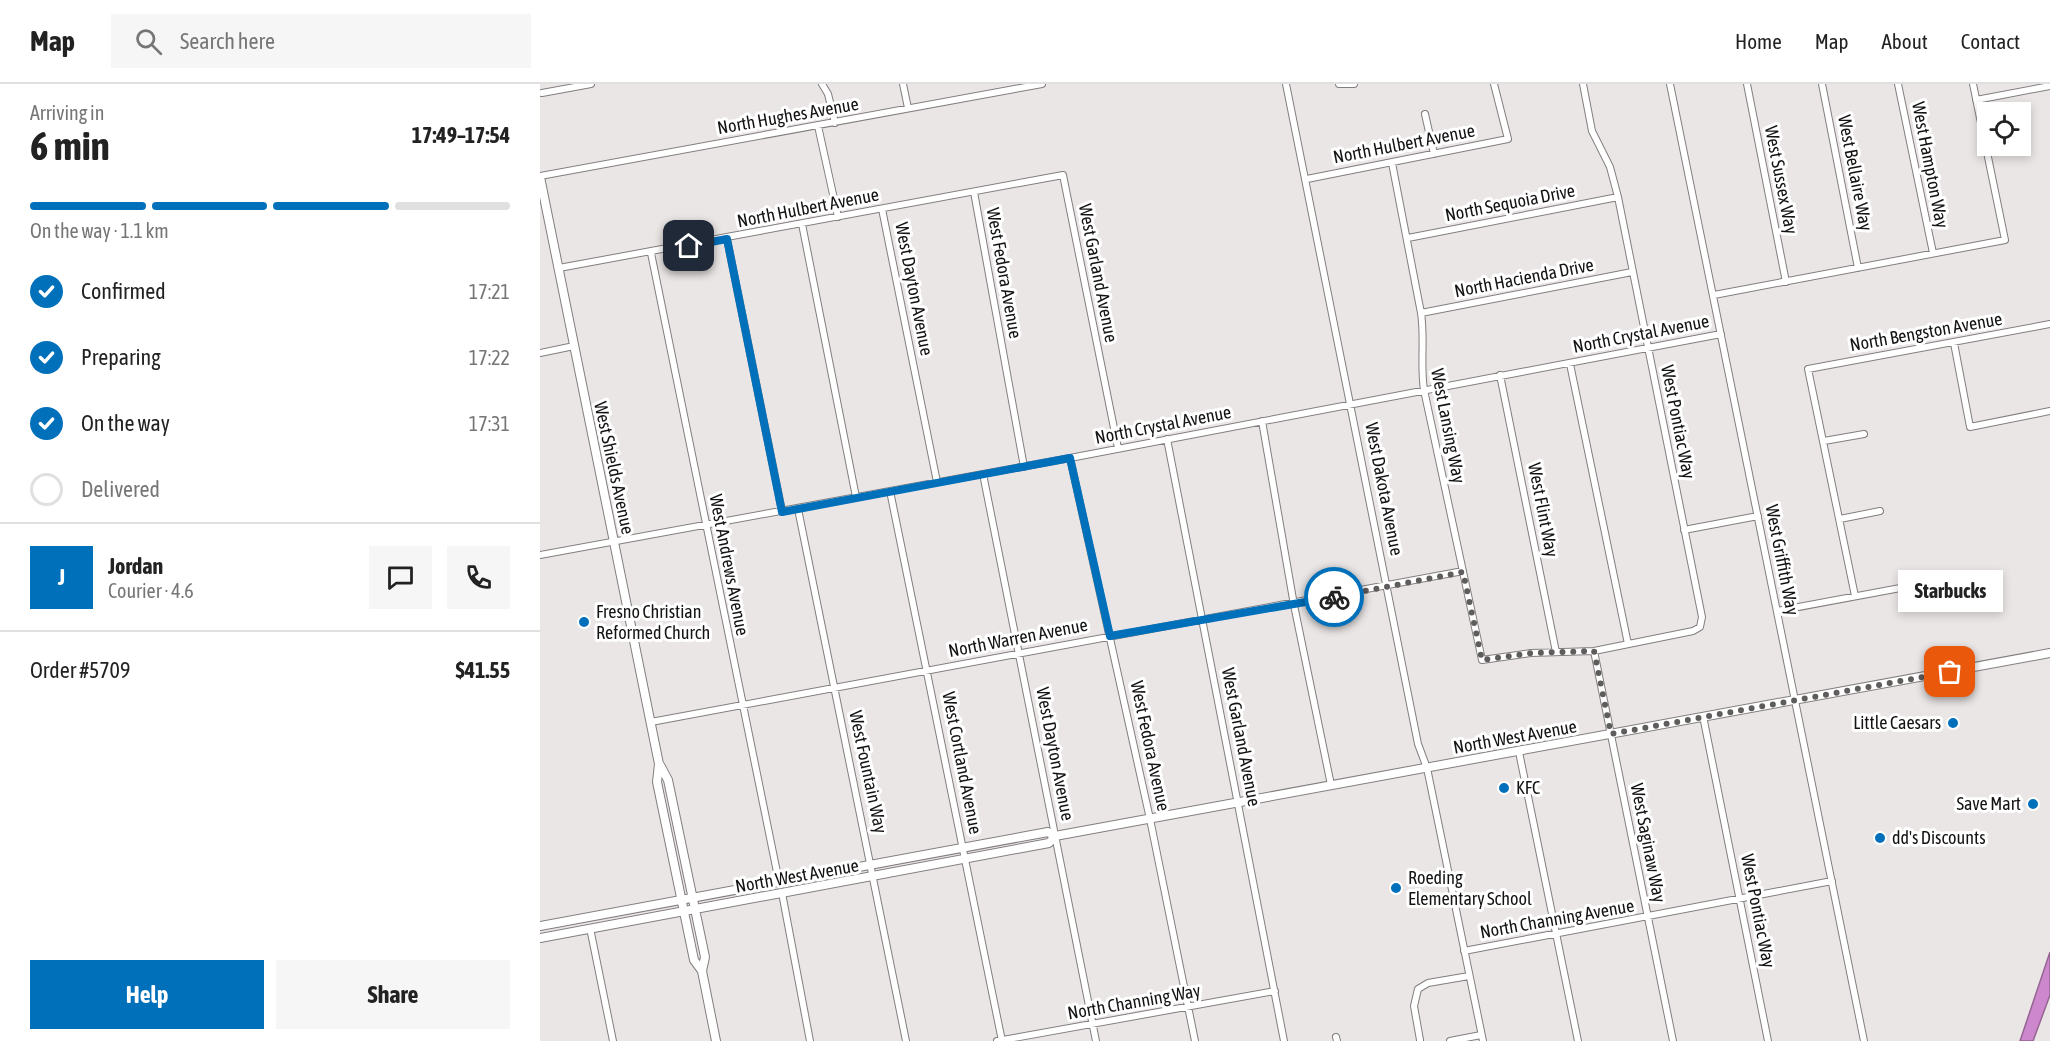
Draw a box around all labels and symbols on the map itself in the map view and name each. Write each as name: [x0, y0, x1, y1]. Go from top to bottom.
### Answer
street label: North Hughes Avenue: [716, 93, 860, 138]
street label: West Hampton Way: [1908, 100, 1953, 230]
street label: West Bellaire Way: [1834, 113, 1877, 233]
street label: North Hulbert Avenue: [1331, 119, 1477, 168]
street label: West Sussex Way: [1761, 124, 1802, 236]
street label: North Sequoia Drive: [1443, 180, 1577, 225]
street label: North Hulbert Avenue: [735, 183, 881, 232]
street label: West Garland Avenue: [1075, 202, 1122, 344]
street label: West Fedora Avenue: [983, 206, 1026, 340]
pin: [663, 220, 714, 271]
street label: West Dayton Avenue: [891, 221, 938, 357]
street label: North Hacienda Drive: [1452, 254, 1595, 301]
street label: North Bengston Avenue: [1848, 308, 2004, 355]
street label: North Crystal Avenue: [1571, 310, 1711, 357]
street label: West Pontiac Way: [1657, 363, 1700, 481]
street label: West Lansing Way: [1427, 367, 1470, 485]
street label: West Shields Avenue: [590, 400, 639, 536]
street label: North Crystal Avenue: [1093, 401, 1233, 448]
street label: West Dakota Avenue: [1361, 421, 1408, 557]
street label: West Flint Way: [1524, 461, 1563, 559]
street label: West Andrews Avenue: [705, 492, 753, 637]
street label: West Griffith Way: [1761, 503, 1804, 617]
courier: [1304, 567, 1364, 627]
callout: Starbucks: [1898, 570, 2002, 612]
place label: Fresno Christian Reformed Church: [596, 601, 710, 643]
street label: North Warren Avenue: [947, 614, 1089, 661]
marker: Fresno Christian Reformed Church: [577, 615, 591, 629]
pin: [1924, 646, 1975, 697]
street label: West Garland Avenue: [1218, 666, 1265, 808]
street label: West Fedora Avenue: [1126, 679, 1175, 813]
street label: West Dayton Avenue: [1032, 686, 1079, 822]
street label: West Cortland Avenue: [938, 690, 987, 836]
street label: West Fountain Way: [845, 709, 892, 835]
place label: Little Caesars: [1853, 712, 1941, 733]
street label: North West Avenue: [1451, 715, 1578, 758]
marker: Little Caesars: [1946, 716, 1960, 730]
place label: KFC: [1516, 777, 1540, 798]
marker: KFC: [1497, 781, 1511, 795]
street label: West Saginaw Way: [1627, 781, 1670, 904]
place label: Save Mart: [1956, 793, 2021, 814]
marker: Save Mart: [2026, 797, 2040, 811]
place label: dd's Discounts: [1892, 827, 1986, 848]
marker: dd's Discounts: [1873, 831, 1887, 845]
street label: West Pontiac Way: [1737, 852, 1780, 970]
street label: North West Avenue: [733, 854, 860, 897]
place label: Roeding Elementary School: [1408, 867, 1532, 909]
marker: Roeding Elementary School: [1389, 881, 1403, 895]
street label: North Channing Avenue: [1478, 895, 1636, 942]
street label: North Channing Way: [1066, 979, 1202, 1024]

